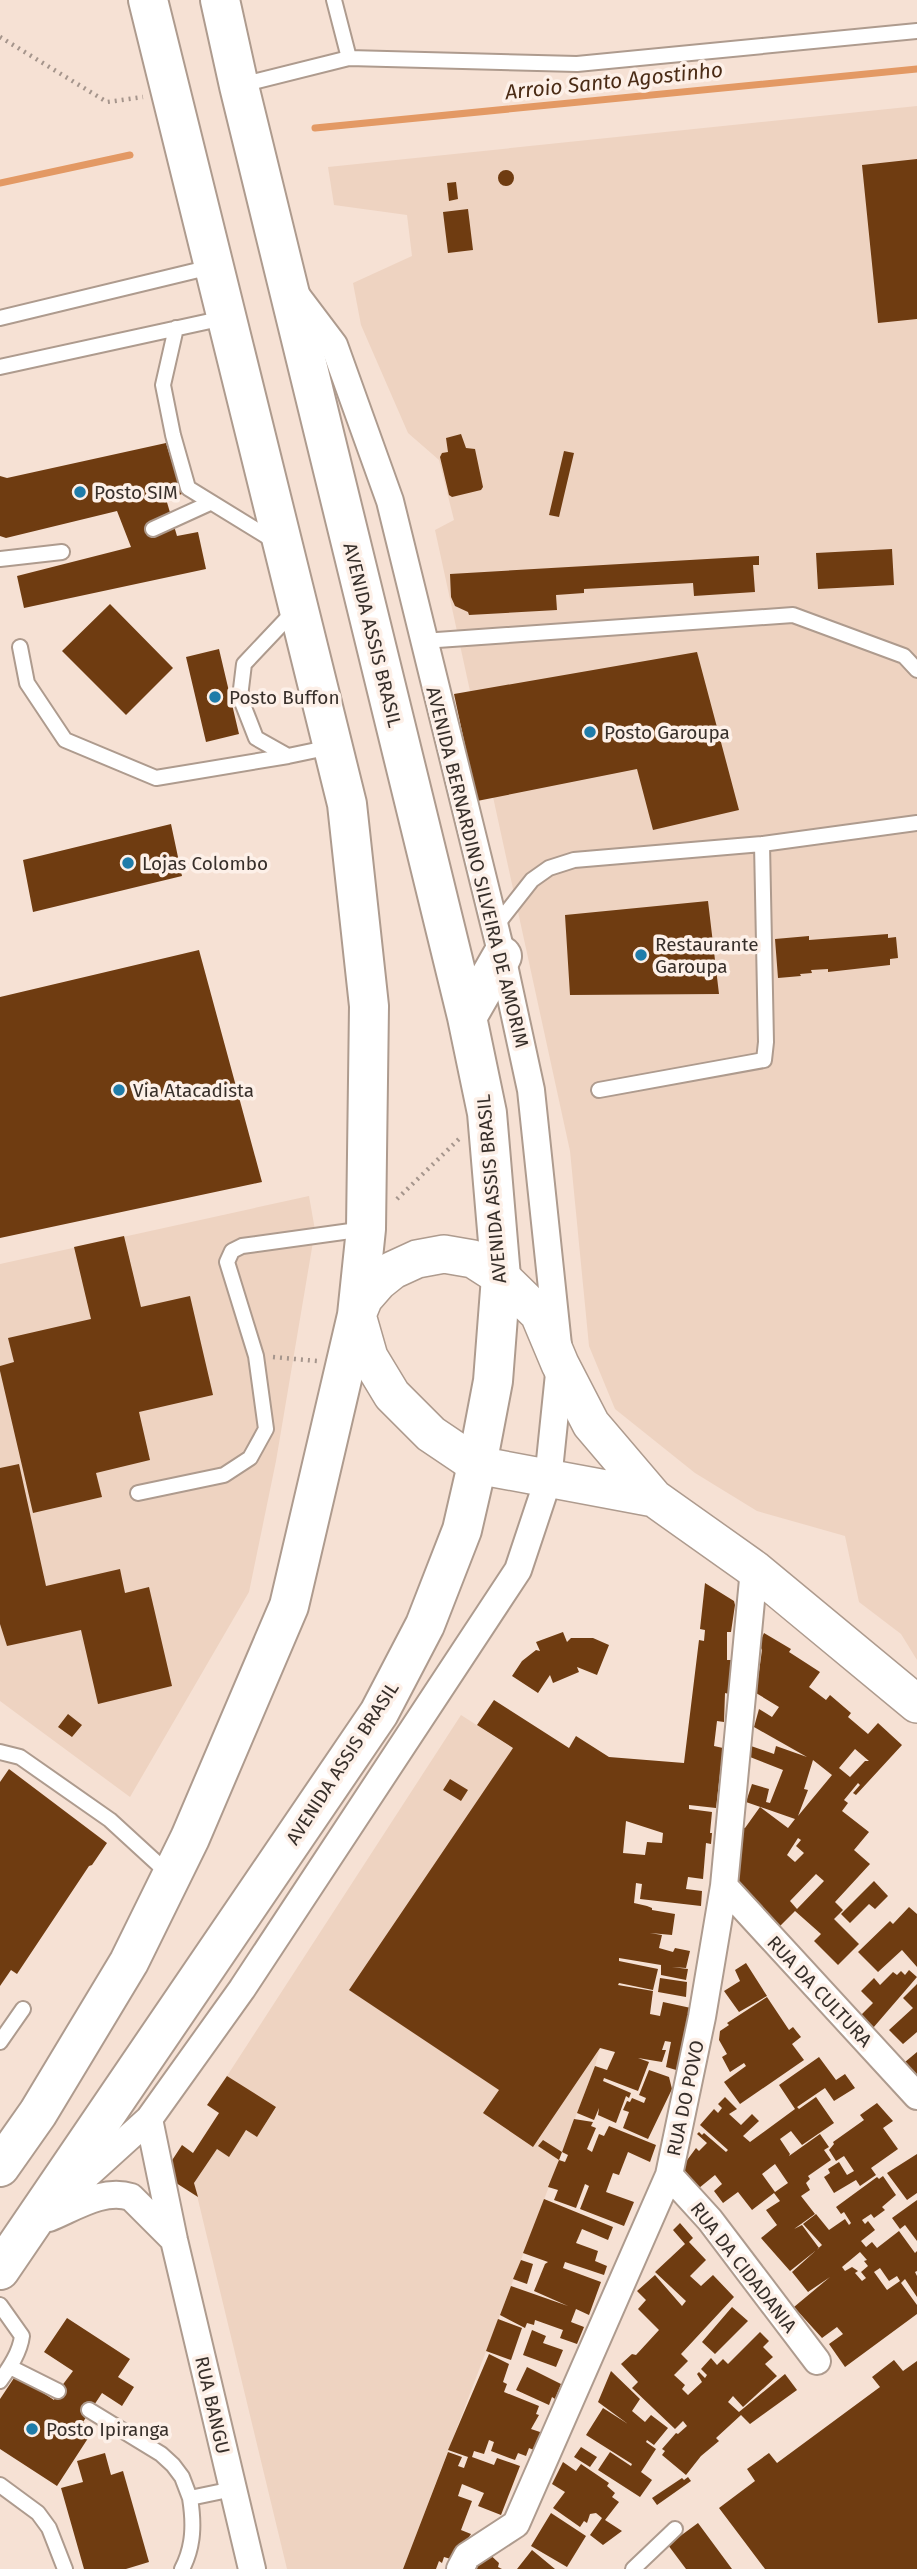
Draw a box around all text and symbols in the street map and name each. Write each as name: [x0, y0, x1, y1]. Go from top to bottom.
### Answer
water label: Arroio Santo Agostinho: [503, 57, 724, 105]
place label: Posto SIM: [94, 481, 178, 504]
marker: Posto SIM: [72, 484, 88, 500]
street label: AVENIDA ASSIS BRASIL: [338, 540, 407, 730]
street label: AVENIDA BERNARDINO SILVEIRA DE AMORIM: [421, 684, 534, 1050]
place label: Posto Buffon: [229, 686, 340, 709]
marker: Posto Buffon: [207, 689, 223, 705]
place label: Posto Garoupa: [604, 721, 730, 744]
marker: Posto Garoupa: [582, 724, 598, 740]
place label: Lojas Colombo: [142, 852, 268, 875]
marker: Lojas Colombo: [120, 855, 136, 871]
place label: Restaurante Garoupa: [655, 933, 759, 978]
marker: Restaurante Garoupa: [633, 947, 649, 963]
place label: Via Atacadista: [133, 1079, 254, 1102]
marker: Via Atacadista: [111, 1082, 127, 1098]
street label: AVENIDA ASSIS BRASIL: [472, 1093, 511, 1284]
street label: AVENIDA ASSIS BRASIL: [281, 1677, 404, 1849]
street label: RUA DA CULTURA: [762, 1931, 877, 2052]
street label: RUA DO POVO: [662, 2038, 709, 2158]
street label: RUA DA CIDADANIA: [686, 2197, 802, 2337]
street label: RUA BANGU: [190, 2354, 235, 2456]
place label: Posto Ipiranga: [46, 2418, 169, 2441]
marker: Posto Ipiranga: [24, 2421, 40, 2437]

